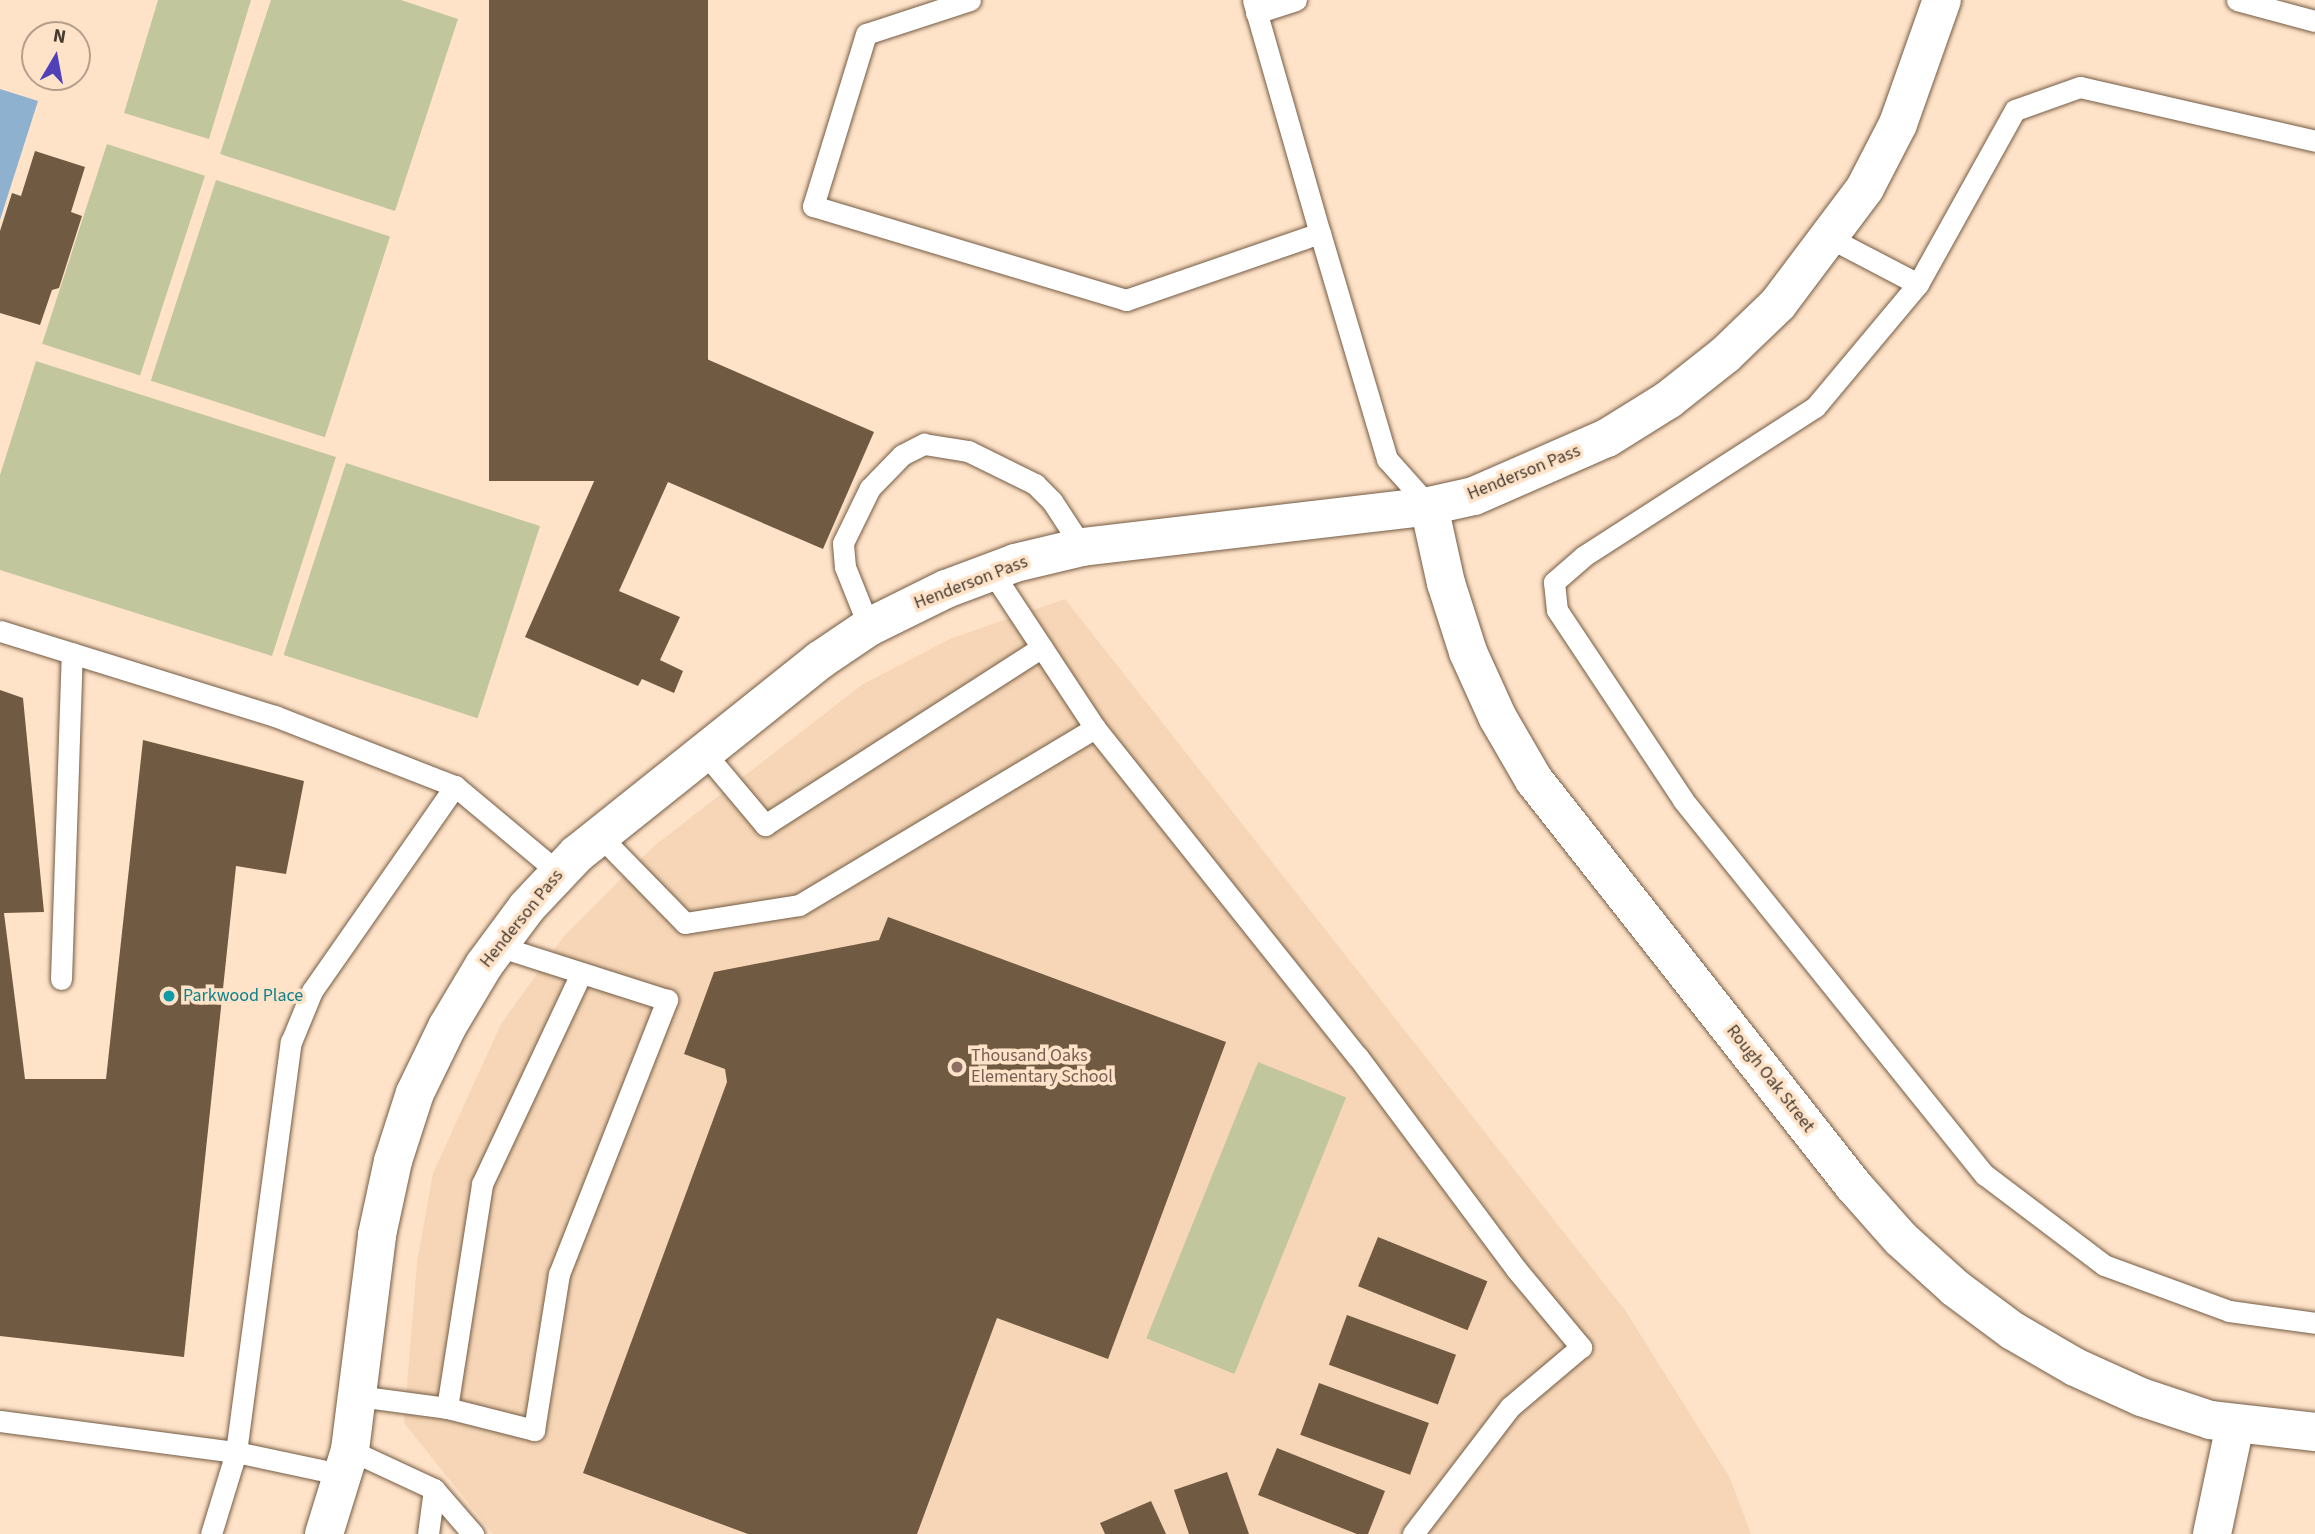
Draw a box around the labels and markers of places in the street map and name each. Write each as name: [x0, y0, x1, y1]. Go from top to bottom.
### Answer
place label: Parkwood Place: [183, 985, 303, 1007]
marker: Parkwood Place: [161, 988, 177, 1004]
place label: Thousand Oaks Elementary School: [971, 1046, 1113, 1088]
marker: Thousand Oaks Elementary School: [949, 1059, 965, 1075]

